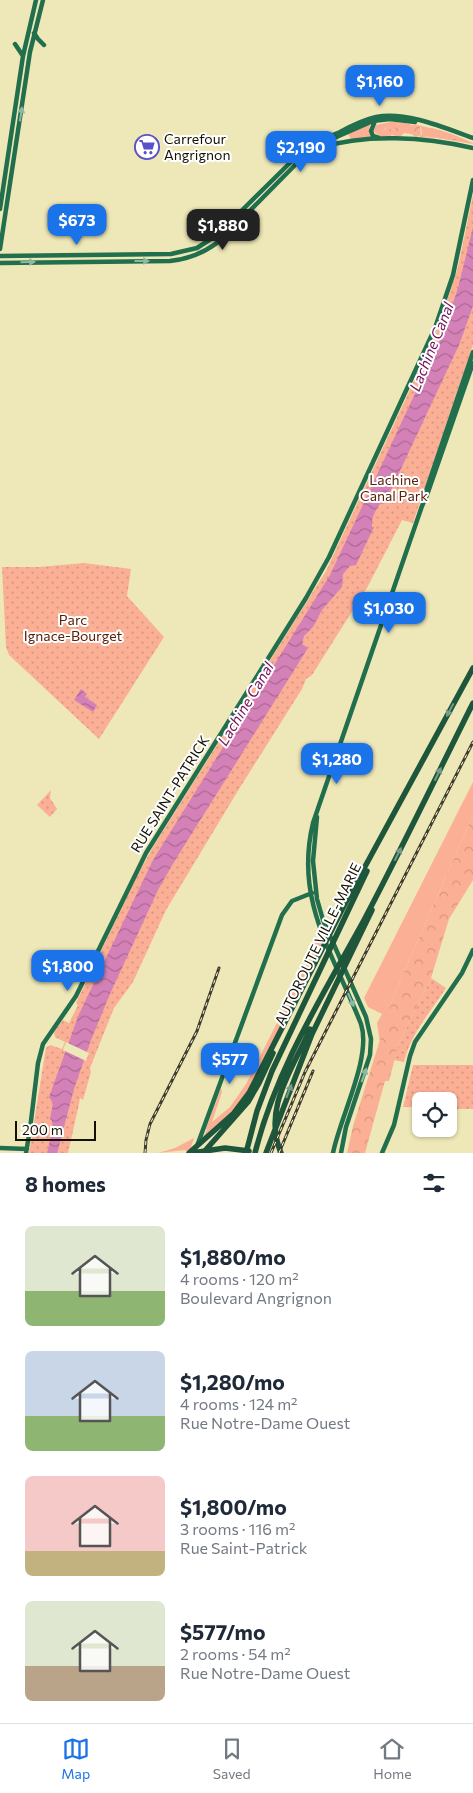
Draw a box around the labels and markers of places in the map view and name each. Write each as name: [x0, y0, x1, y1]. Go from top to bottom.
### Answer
pin: $1,160: [339, 64, 421, 107]
place label: Carrefour Angrignon: [164, 130, 230, 163]
pin: $2,190: [260, 130, 342, 173]
supermarket icon: Carrefour Angrignon: [134, 134, 160, 160]
pin: $673: [47, 204, 107, 246]
pin: $1,880: [182, 208, 264, 251]
pin: $1,030: [348, 592, 430, 634]
pin: $1,280: [296, 742, 378, 785]
pin: $1,800: [27, 950, 109, 992]
pin: $577: [200, 1042, 260, 1085]

